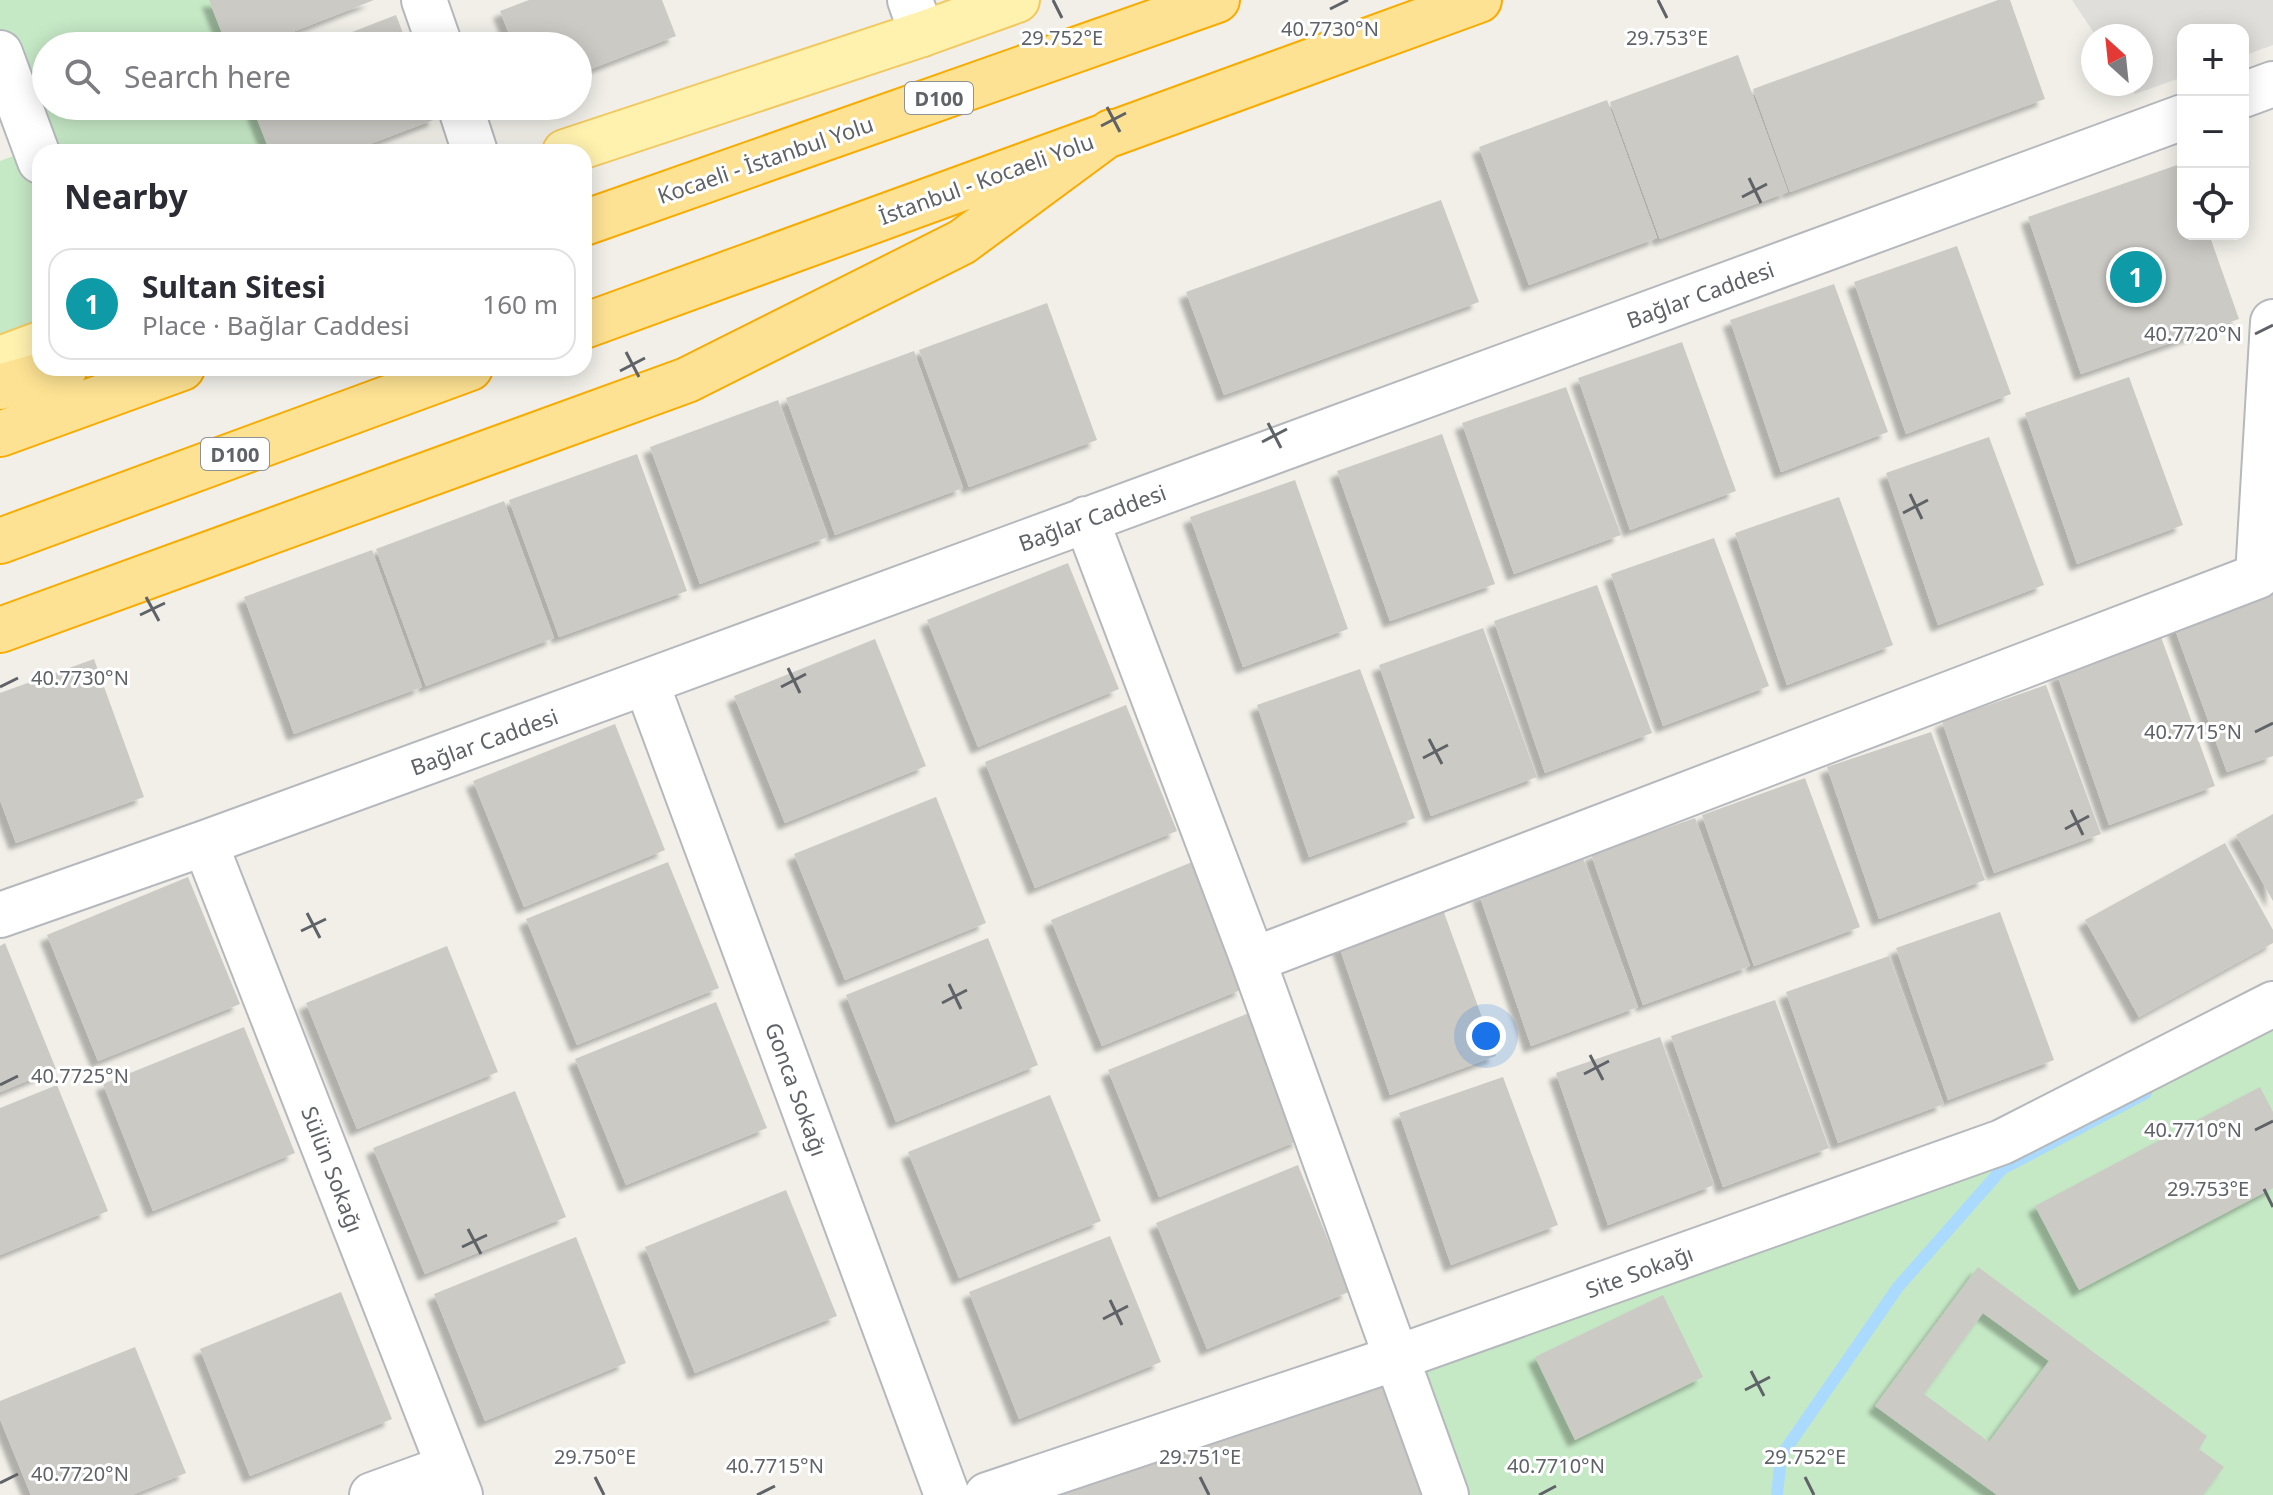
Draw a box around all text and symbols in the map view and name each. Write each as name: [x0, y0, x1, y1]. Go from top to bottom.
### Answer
text: 40.7730°N: [1281, 15, 1379, 42]
text: 29.752°E: [1021, 24, 1103, 51]
text: 29.753°E: [1626, 24, 1708, 51]
north arrow: [2081, 24, 2153, 96]
map controls: [2177, 24, 2249, 240]
button: +: [2177, 24, 2249, 96]
search box: [32, 32, 592, 120]
icon: search: [60, 54, 104, 98]
text: Search here: [124, 56, 291, 97]
road number: D100: [905, 82, 973, 114]
button: −: [2177, 96, 2249, 168]
street label: Kocaeli - İstanbul Yolu: [653, 108, 877, 210]
street label: İstanbul - Kocaeli Yolu: [874, 125, 1098, 231]
button: locate: [2177, 168, 2249, 240]
text: Nearby: [64, 173, 188, 219]
pin: 1: [2110, 247, 2162, 307]
street label: Bağlar Caddesi: [1622, 253, 1778, 335]
text: Sultan Sitesi: [142, 266, 326, 307]
text: 1: [85, 286, 99, 322]
text: 160 m: [482, 286, 558, 322]
text: Place · Bağlar Caddesi: [142, 307, 410, 343]
text: 40.7720°N: [2144, 320, 2242, 347]
road number: D100: [201, 438, 269, 470]
street label: Bağlar Caddesi: [1014, 476, 1170, 558]
text: 40.7730°N: [31, 664, 129, 691]
street label: Bağlar Caddesi: [406, 700, 562, 782]
text: 40.7715°N: [2144, 718, 2242, 745]
your location: [1466, 1016, 1506, 1056]
street label: Gonca Sokağı: [759, 1018, 835, 1160]
text: 40.7725°N: [31, 1062, 129, 1089]
street label: Sülün Sokağı: [295, 1102, 371, 1236]
text: 40.7710°N: [2144, 1116, 2242, 1143]
text: 29.753°E: [2167, 1175, 2249, 1202]
street label: Site Sokağı: [1581, 1238, 1697, 1304]
text: 29.750°E: [554, 1443, 636, 1470]
text: 29.751°E: [1159, 1443, 1241, 1470]
text: 29.752°E: [1764, 1443, 1846, 1470]
text: 40.7715°N: [726, 1452, 824, 1479]
text: 40.7710°N: [1507, 1452, 1605, 1479]
text: 40.7720°N: [31, 1460, 129, 1487]

